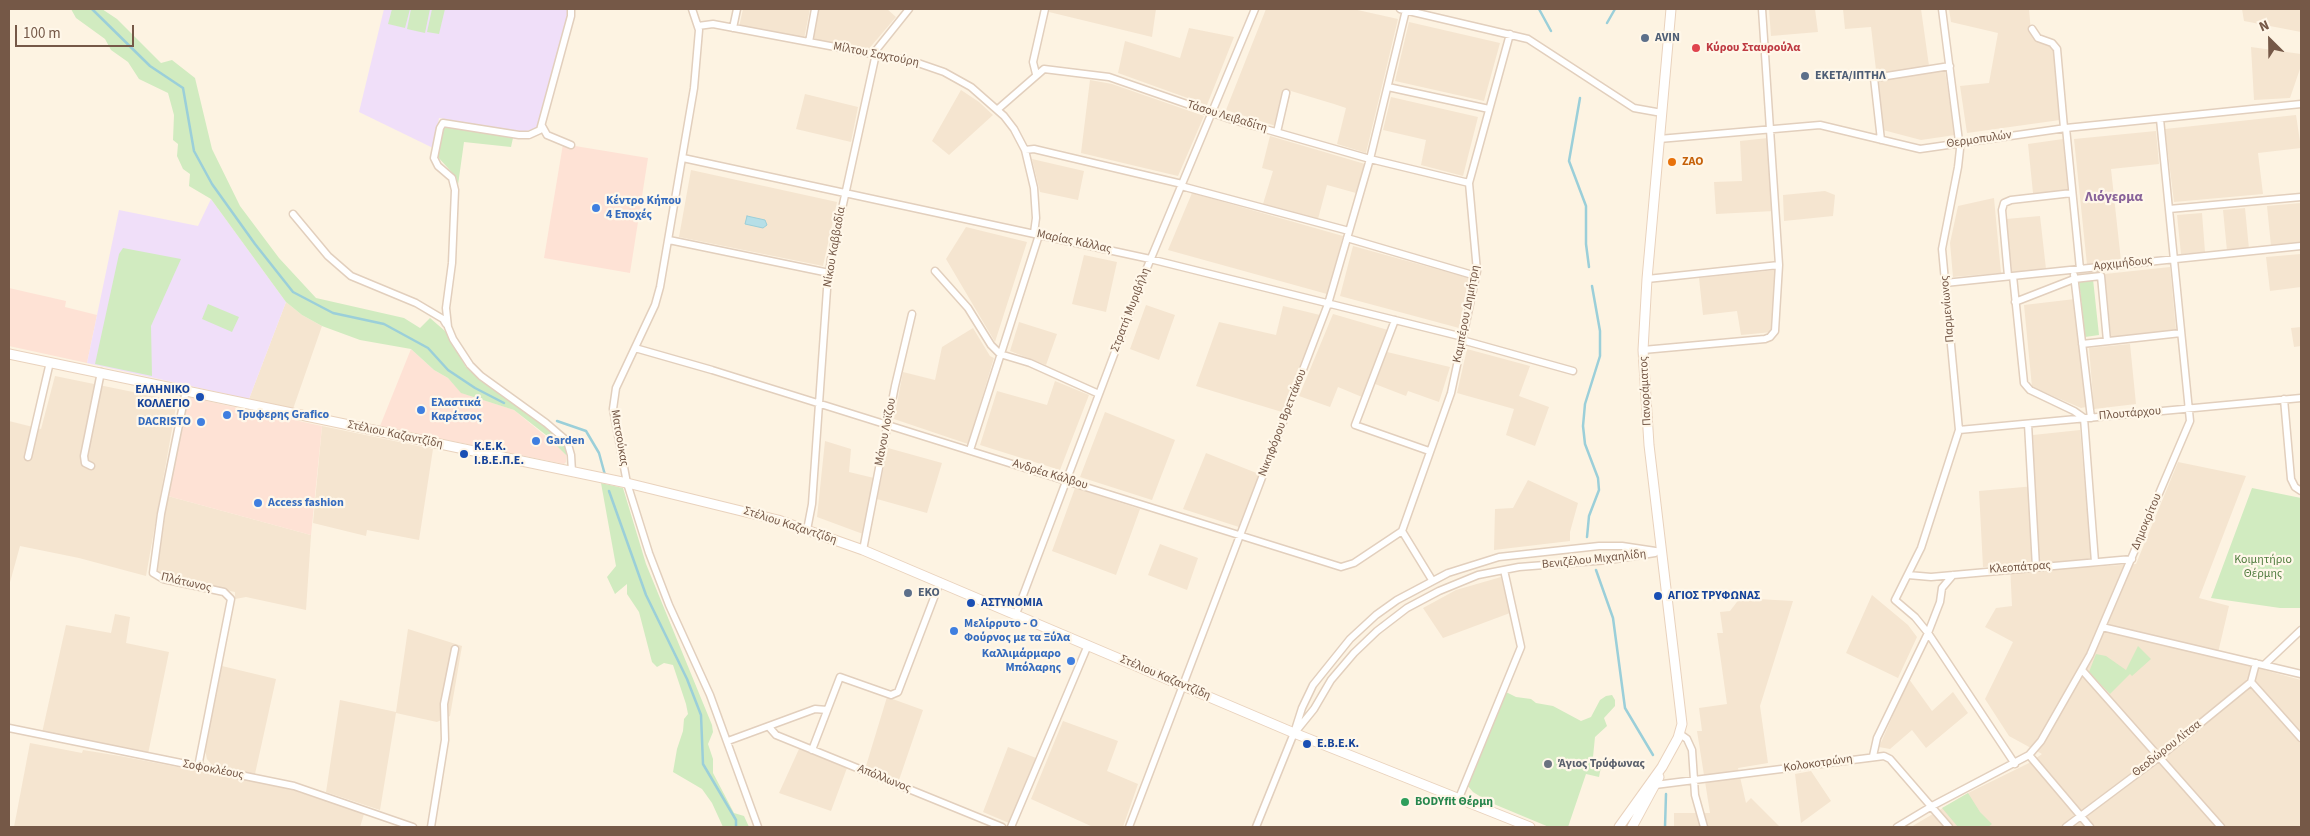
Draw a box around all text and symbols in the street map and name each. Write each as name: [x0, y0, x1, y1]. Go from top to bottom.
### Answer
scale bar: [18, 15, 136, 47]
north arrow: [2245, 15, 2295, 65]
text: N: [2256, 15, 2272, 37]
text: 100 m: [23, 23, 61, 44]
place label: AVIN: [1655, 31, 1680, 45]
marker: AVIN: [1639, 32, 1651, 44]
street label: Μίλτου Σαχτούρη: [832, 40, 920, 70]
place label: Κύρου Σταυρούλα: [1706, 41, 1800, 55]
marker: Κύρου Σταυρούλα: [1690, 42, 1702, 54]
place label: ΕΚΕΤΑ/ΙΠΤΗΛ: [1815, 69, 1886, 83]
marker: ΕΚΕΤΑ/ΙΠΤΗΛ: [1799, 70, 1811, 82]
street label: Τάσου Λειβαδίτη: [1185, 98, 1269, 136]
street label: Θερμοπυλών: [1946, 128, 2012, 152]
place label: ZAO: [1682, 155, 1703, 169]
marker: ZAO: [1666, 156, 1678, 168]
district label: Λιόγερμα: [2085, 190, 2143, 206]
place label: Κέντρο Κήπου 4 Εποχές: [606, 194, 681, 222]
marker: Κέντρο Κήπου 4 Εποχές: [590, 202, 602, 214]
street label: Νίκου Καββαδία: [821, 206, 849, 288]
street label: Μαρίας Κάλλας: [1035, 227, 1113, 257]
street label: Αρχιμήδους: [2093, 254, 2153, 274]
street label: Καμπέρου Δημήτρη: [1450, 264, 1484, 364]
street label: Στρατή Μυριβήλη: [1108, 266, 1154, 354]
street label: Παρμενίωνος: [1938, 275, 1958, 343]
street label: Πανοράματος: [1637, 356, 1655, 426]
street label: Νικηφόρου Βρεττάκου: [1256, 367, 1310, 479]
place label: ΕΛΛΗΝΙΚΟ ΚΟΛΛΕΓΙΟ: [135, 383, 190, 411]
marker: ΕΛΛΗΝΙΚΟ ΚΟΛΛΕΓΙΟ: [194, 391, 206, 403]
place label: Ελαστικά Καρέτσος: [431, 396, 482, 424]
street label: Μάνου Λοϊζου: [872, 397, 900, 467]
marker: Ελαστικά Καρέτσος: [415, 404, 427, 416]
street label: Πλουτάρχου: [2098, 404, 2162, 424]
place label: Τρυφερης Grafico: [237, 408, 329, 422]
marker: Τρυφερης Grafico: [221, 409, 233, 421]
street label: Ματσούκας: [607, 409, 631, 467]
place label: DACRISTO: [138, 415, 191, 429]
marker: DACRISTO: [195, 416, 207, 428]
street label: Στέλιου Καζαντζίδη: [346, 418, 444, 452]
place label: Garden: [546, 434, 585, 448]
marker: Garden: [530, 435, 542, 447]
place label: Κ.Ε.Κ. Ι.Β.Ε.Π.Ε.: [474, 440, 524, 468]
marker: Κ.Ε.Κ. Ι.Β.Ε.Π.Ε.: [458, 448, 470, 460]
street label: Ανδρέα Κάλβου: [1011, 457, 1089, 493]
street label: Δημοκρίτου: [2129, 492, 2165, 552]
place label: Access fashion: [268, 496, 344, 510]
marker: Access fashion: [252, 497, 264, 509]
street label: Στέλιου Καζαντζίδη: [742, 504, 838, 548]
street label: Βενιζέλου Μιχαηλίδη: [1541, 547, 1647, 573]
park label: Κοιμητήριο Θέρμης: [2234, 553, 2292, 581]
street label: Κλεοπάτρας: [1989, 559, 2051, 577]
street label: Πλάτωνος: [160, 570, 212, 596]
place label: EKO: [918, 586, 940, 600]
marker: EKO: [902, 587, 914, 599]
place label: ΑΓΙΟΣ ΤΡΥΦΩΝΑΣ: [1668, 589, 1760, 603]
marker: ΑΓΙΟΣ ΤΡΥΦΩΝΑΣ: [1652, 590, 1664, 602]
place label: ΑΣΤΥΝΟΜΙΑ: [981, 596, 1043, 610]
marker: ΑΣΤΥΝΟΜΙΑ: [965, 597, 977, 609]
place label: Μελίρρυτο - Ο Φούρνος με τα Ξύλα: [964, 617, 1070, 645]
marker: Μελίρρυτο - Ο Φούρνος με τα Ξύλα: [948, 625, 960, 637]
place label: Καλλιμάρμαρο Μπόλαρης: [982, 647, 1061, 675]
street label: Στέλιου Καζαντζίδη: [1117, 652, 1213, 704]
marker: Καλλιμάρμαρο Μπόλαρης: [1065, 655, 1077, 667]
street label: Θεοδώρου Λίτσα: [2130, 718, 2204, 780]
place label: Ε.Β.Ε.Κ.: [1317, 737, 1359, 751]
marker: Ε.Β.Ε.Κ.: [1301, 738, 1313, 750]
street label: Κολοκοτρώνη: [1783, 752, 1853, 776]
street label: Σοφοκλέους: [181, 757, 245, 783]
place label: Άγιος Τρύφωνας: [1558, 757, 1645, 771]
marker: Άγιος Τρύφωνας: [1542, 758, 1554, 770]
street label: Απόλλωνος: [855, 762, 913, 796]
place label: BODYfit Θέρμη: [1415, 795, 1493, 809]
marker: BODYfit Θέρμη: [1399, 796, 1411, 808]

